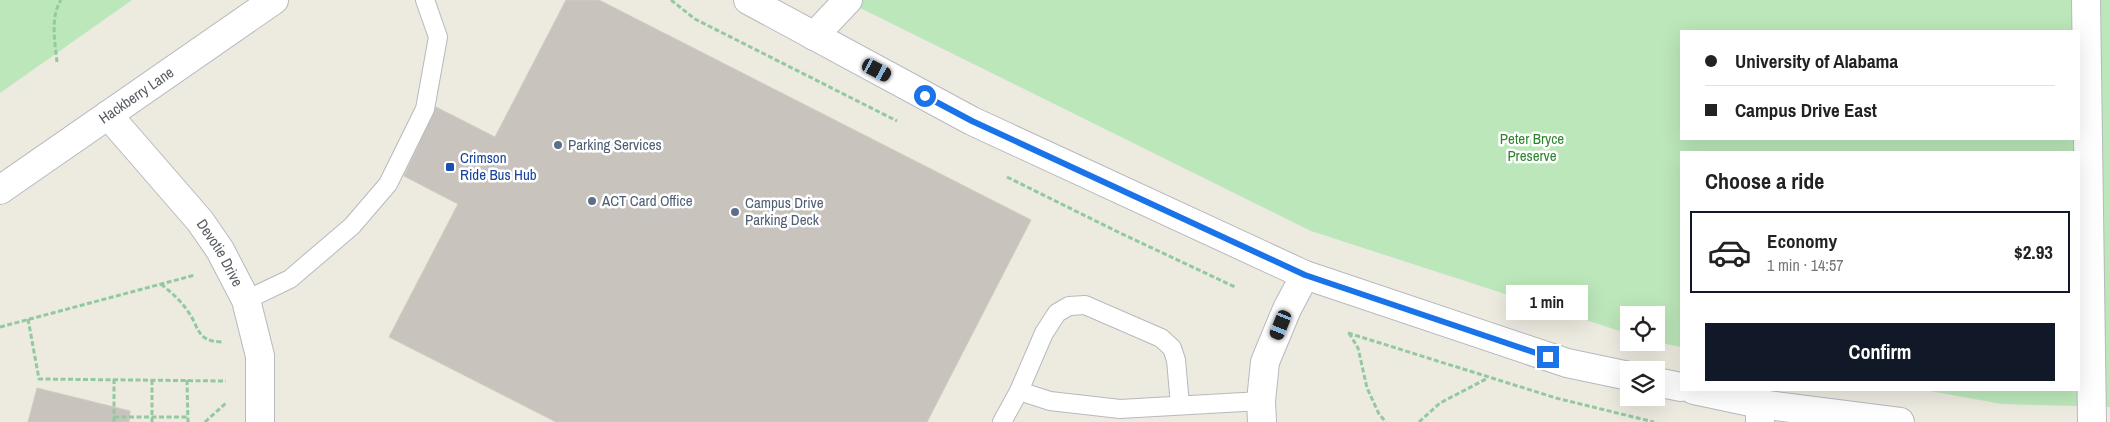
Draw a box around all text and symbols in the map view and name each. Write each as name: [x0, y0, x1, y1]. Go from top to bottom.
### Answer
text: University of Alabama: [1735, 48, 1898, 74]
car: [860, 56, 893, 84]
street label: Hackberry Lane: [94, 62, 178, 128]
route start: [914, 85, 936, 107]
text: Campus Drive East: [1735, 97, 1877, 123]
park label: Peter Bryce Preserve: [1500, 128, 1564, 166]
place label: Parking Services: [568, 134, 662, 155]
marker: Parking Services: [552, 139, 564, 151]
place label: Crimson Ride Bus Hub: [460, 147, 537, 185]
marker: Crimson Ride Bus Hub: [444, 161, 456, 173]
text: Choose a ride: [1705, 166, 1824, 196]
place label: ACT Card Office: [601, 190, 693, 211]
place label: Campus Drive Parking Deck: [745, 192, 824, 230]
marker: ACT Card Office: [586, 195, 598, 207]
marker: Campus Drive Parking Deck: [729, 206, 741, 218]
street label: Devotie Drive: [192, 215, 248, 290]
text: Economy: [1767, 228, 1837, 254]
icon: car: [1707, 230, 1752, 275]
text: $2.93: [2014, 239, 2053, 265]
text: 1 min · 14:57: [1767, 254, 1844, 276]
callout: 1 min: [1507, 284, 1589, 320]
text: 1 min: [1530, 291, 1564, 313]
map controls: [1620, 306, 1665, 406]
button: locate: [1620, 306, 1665, 351]
car: [1268, 308, 1293, 342]
button: Confirm: [1705, 323, 2055, 381]
route end: [1537, 346, 1559, 368]
button: layers: [1620, 361, 1665, 406]

